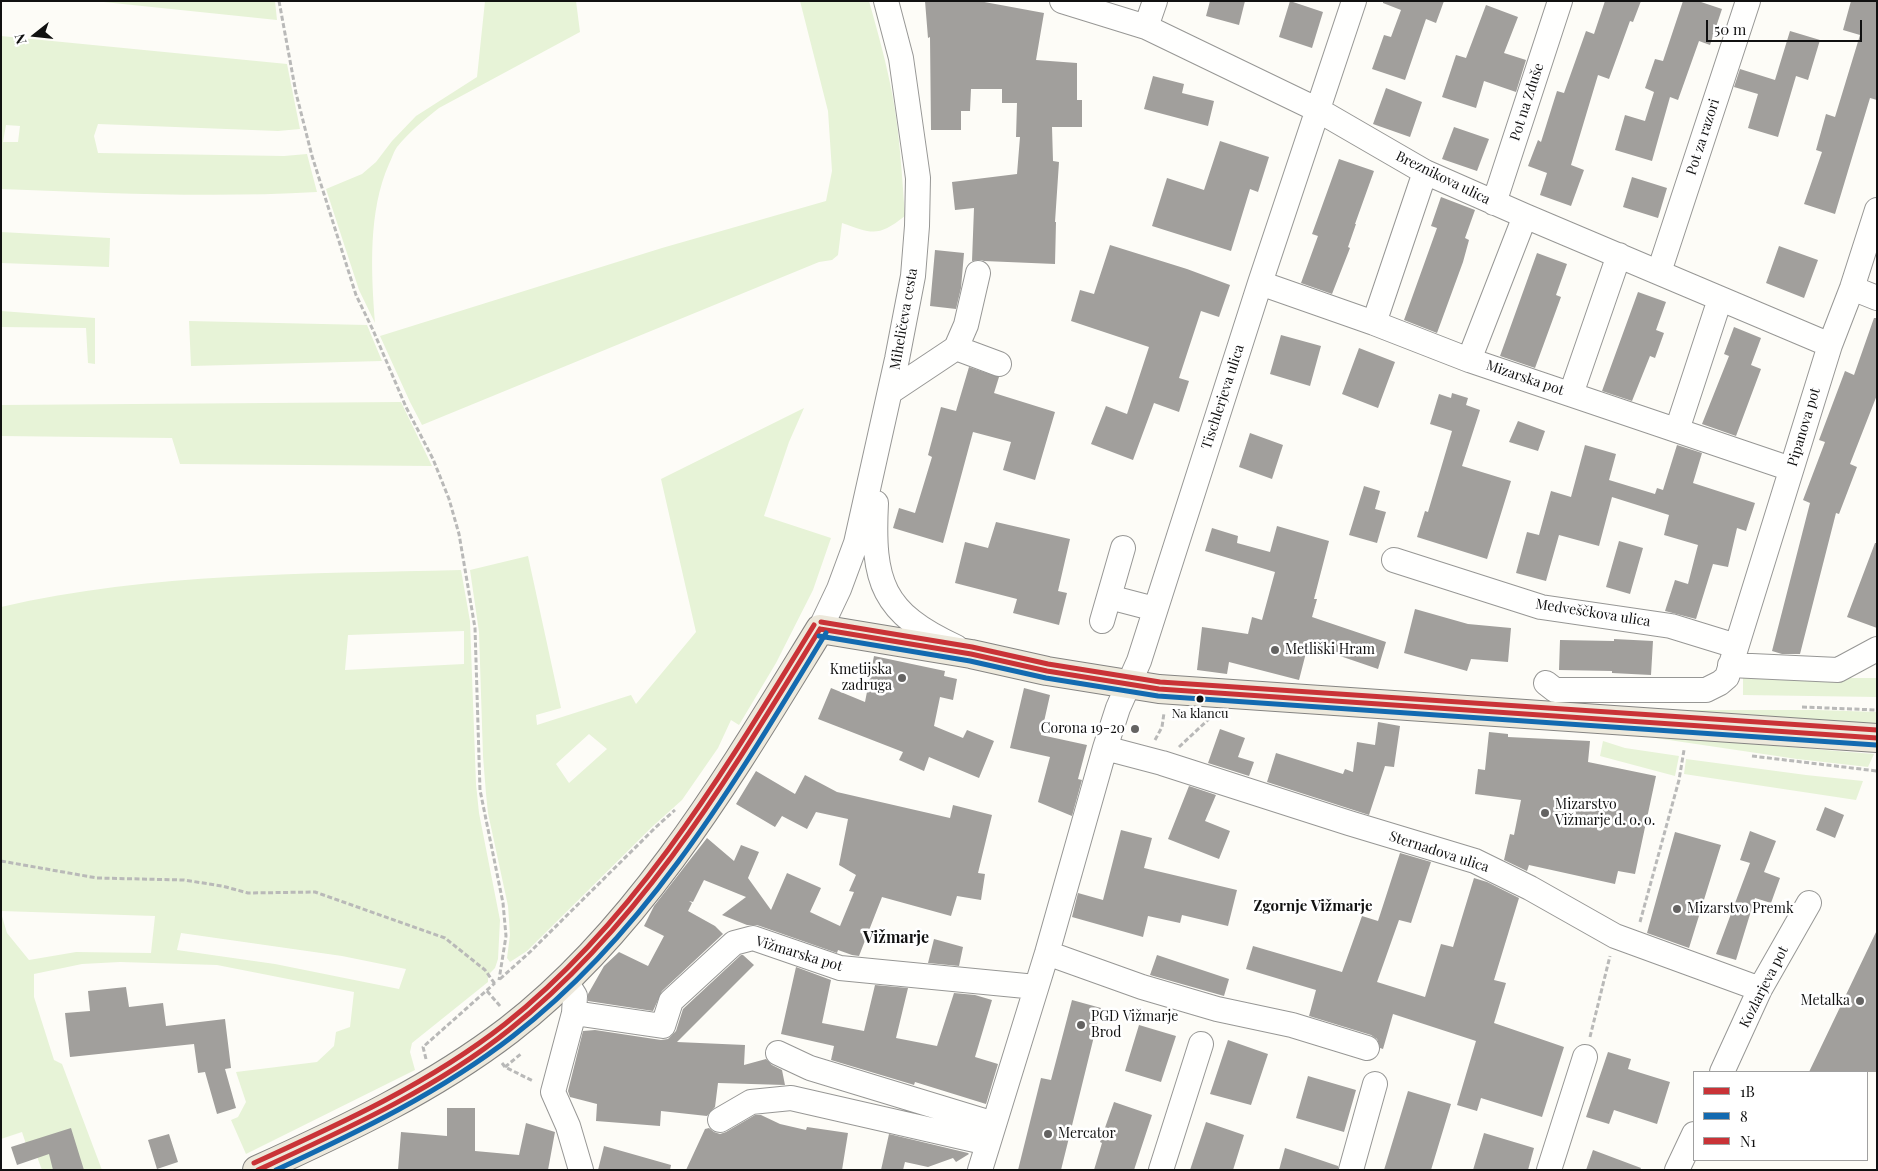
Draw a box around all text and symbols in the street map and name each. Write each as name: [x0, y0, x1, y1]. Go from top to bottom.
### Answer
north arrow: [10, 10, 60, 60]
scale bar: [1708, 10, 1864, 42]
text: 50 m: [1714, 19, 1746, 39]
text: N: [10, 32, 31, 47]
street label: Pot na Zduše: [1507, 61, 1547, 143]
street label: Pot za razori: [1683, 97, 1723, 177]
street label: Breznikova ulica: [1393, 148, 1493, 208]
street label: Miheličeva cesta: [887, 267, 921, 371]
street label: Tischlerjeva ulica: [1198, 342, 1248, 452]
street label: Mizarska pot: [1484, 357, 1566, 399]
street label: Pipanova pot: [1784, 386, 1824, 468]
street label: Medveščkova ulica: [1534, 596, 1652, 630]
place label: Metliški Hram: [1285, 642, 1375, 658]
marker: Metliški Hram: [1269, 644, 1281, 656]
place label: Kmetijska zadruga: [830, 662, 892, 694]
marker: Kmetijska zadruga: [896, 672, 908, 684]
marker: Na klancu: [1195, 694, 1205, 704]
place label: Na klancu: [1171, 706, 1229, 722]
place label: Corona 19-20: [1041, 721, 1125, 737]
marker: Corona 19-20: [1129, 723, 1141, 735]
place label: Mizarstvo Vižmarje d. o. o.: [1555, 797, 1655, 830]
marker: Mizarstvo Vižmarje d. o. o.: [1539, 807, 1551, 819]
street label: Sternadova ulica: [1387, 828, 1491, 876]
district label: Zgornje Vižmarje: [1253, 897, 1373, 915]
place label: Mizarstvo Premk: [1687, 901, 1794, 917]
marker: Mizarstvo Premk: [1671, 903, 1683, 915]
district label: Vižmarje: [863, 928, 929, 948]
street label: Vižmarska pot: [754, 933, 844, 975]
street label: Kozlarjeva pot: [1736, 943, 1792, 1031]
place label: Metalka: [1801, 993, 1850, 1009]
marker: Metalka: [1854, 995, 1866, 1007]
place label: PGD Vižmarje Brod: [1091, 1009, 1178, 1042]
marker: PGD Vižmarje Brod: [1075, 1019, 1087, 1031]
legend: [1693, 1071, 1868, 1161]
text: 1B: [1740, 1081, 1755, 1101]
text: 8: [1740, 1106, 1748, 1126]
place label: Mercator: [1058, 1126, 1116, 1142]
marker: Mercator: [1042, 1128, 1054, 1140]
text: N1: [1740, 1131, 1756, 1151]

